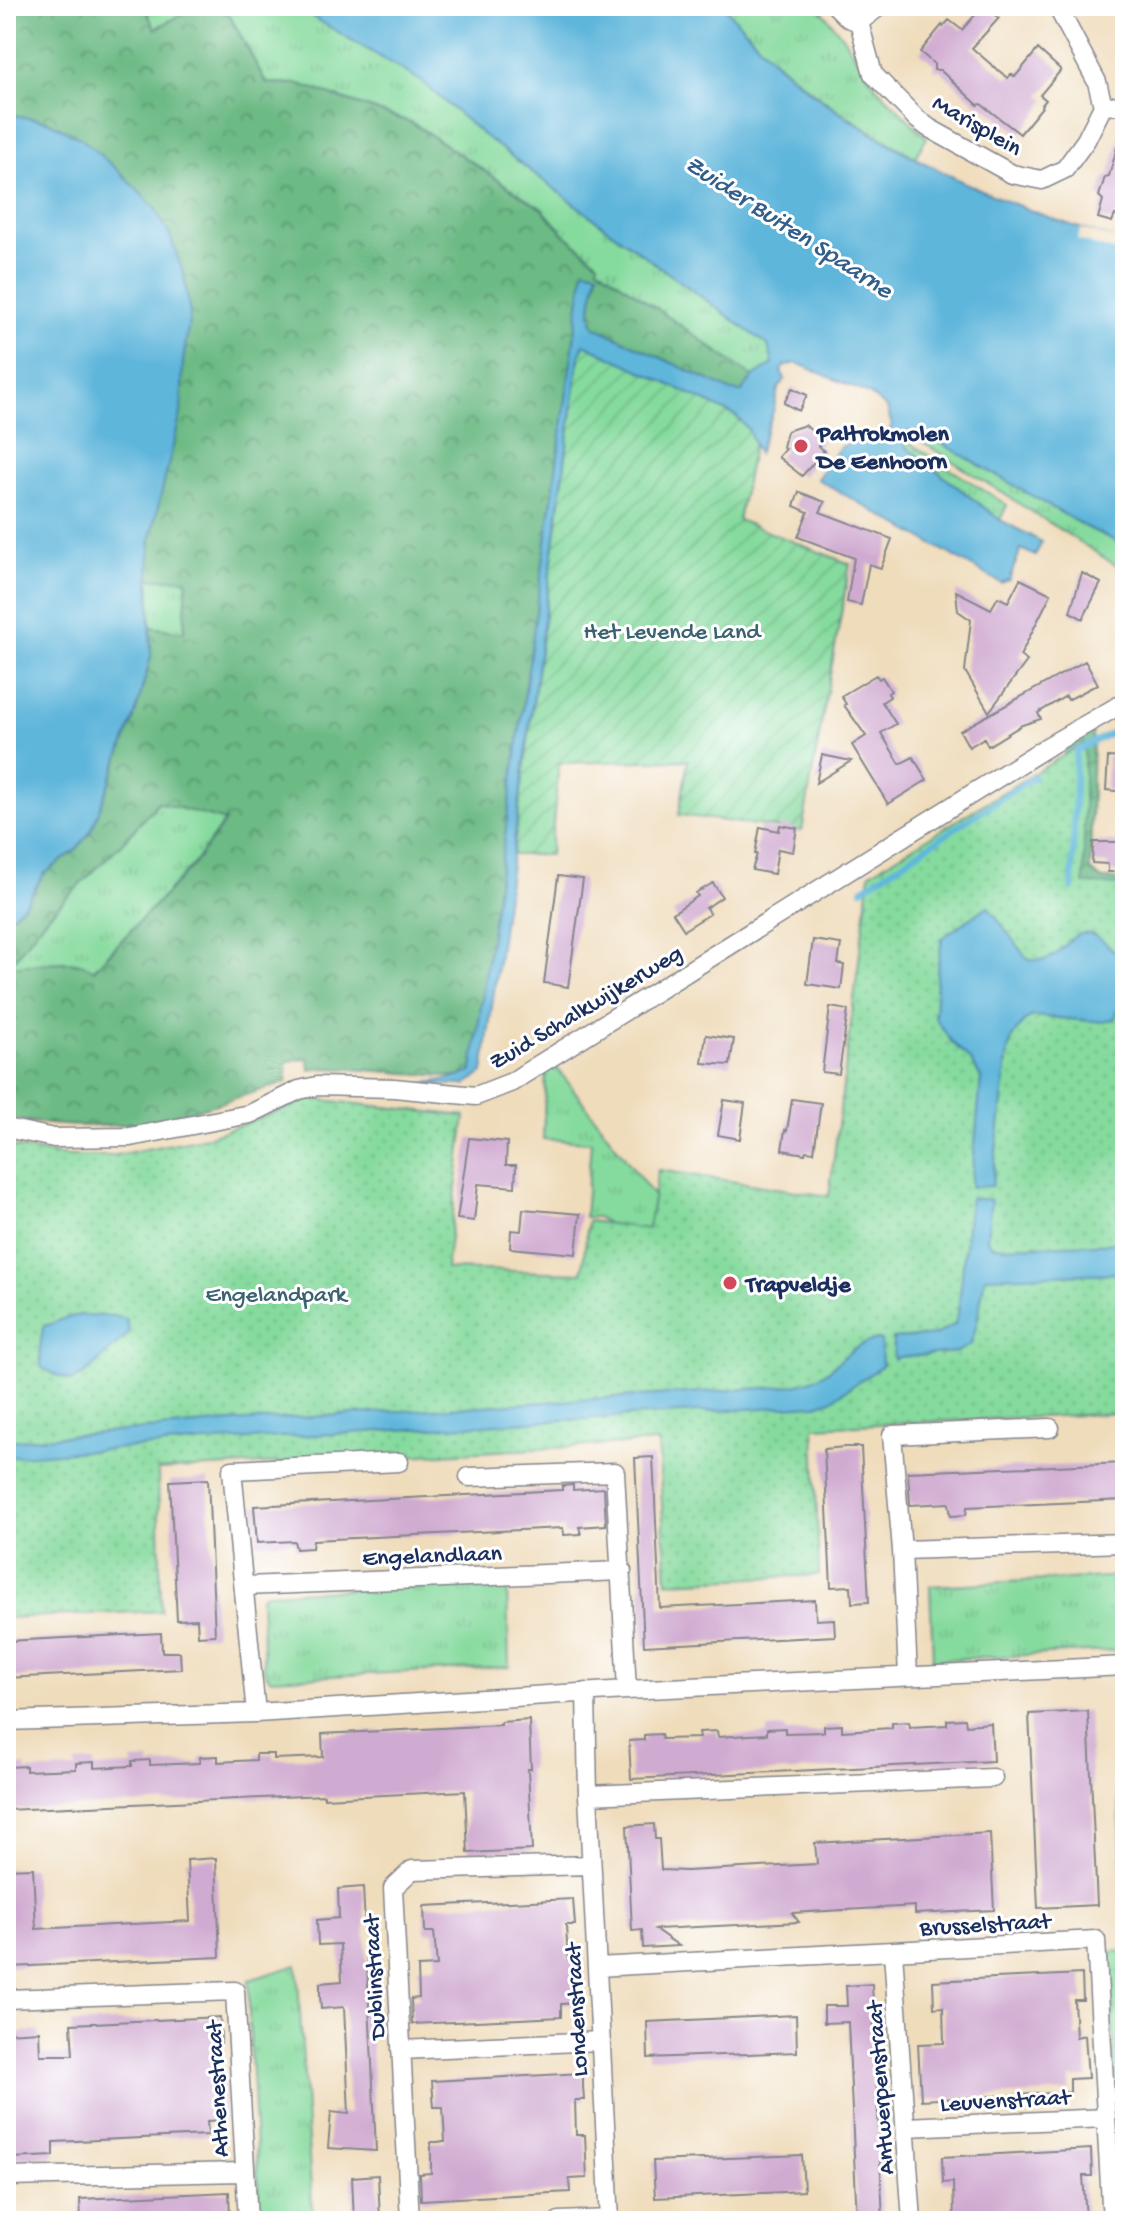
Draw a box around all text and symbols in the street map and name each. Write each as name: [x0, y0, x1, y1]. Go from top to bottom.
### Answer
street label: Marisplein: [926, 90, 1027, 165]
water label: Zuider Buiten Spaarne: [678, 150, 898, 308]
place label: Paltrokmolen De Eenhoorn: [815, 421, 949, 478]
marker: Paltrokmolen De Eenhoorn: [792, 437, 810, 455]
park label: Het Levende Land: [584, 619, 762, 648]
street label: Zuid Schalkwijkerweg: [485, 940, 689, 1078]
place label: Trapveldje: [744, 1272, 852, 1301]
marker: Trapveldje: [721, 1274, 739, 1292]
park label: Engelandpark: [206, 1282, 349, 1311]
street label: Engelandlaan: [362, 1541, 503, 1574]
street label: Brusselstraat: [918, 1908, 1054, 1944]
street label: Dublinstraat: [359, 1911, 394, 2042]
street label: Londenstraat: [560, 1940, 596, 2078]
street label: Antwerpenstraat: [862, 1998, 903, 2176]
street label: Athenestraat: [201, 2018, 238, 2158]
street label: Leuvenstraat: [939, 2084, 1073, 2120]

